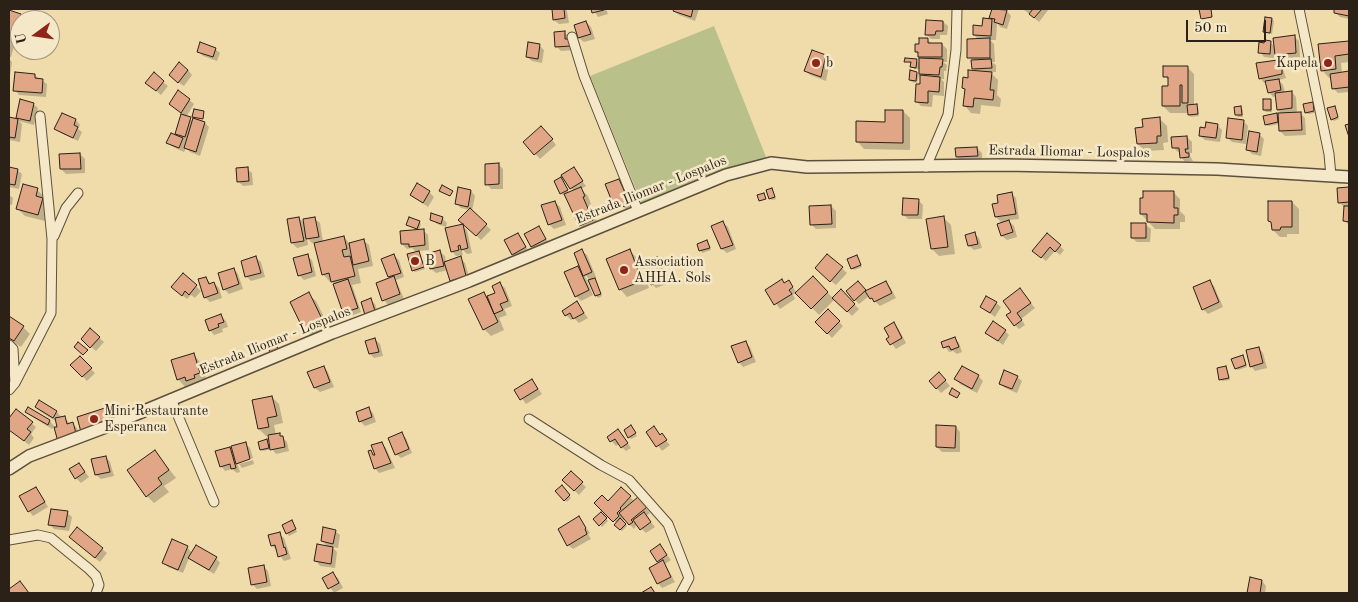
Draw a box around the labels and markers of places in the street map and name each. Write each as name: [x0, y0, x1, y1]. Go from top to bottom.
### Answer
place label: b: [826, 55, 833, 71]
place label: Kapela: [1276, 55, 1318, 71]
marker: b: [810, 57, 822, 69]
marker: Kapela: [1322, 57, 1334, 69]
place label: B: [425, 253, 435, 269]
place label: Association AHHA. Sols: [634, 254, 711, 286]
marker: B: [409, 255, 421, 267]
marker: Association AHHA. Sols: [618, 264, 630, 276]
place label: Mini Restaurante Esperanca: [104, 403, 208, 436]
marker: Mini Restaurante Esperanca: [88, 413, 100, 425]

